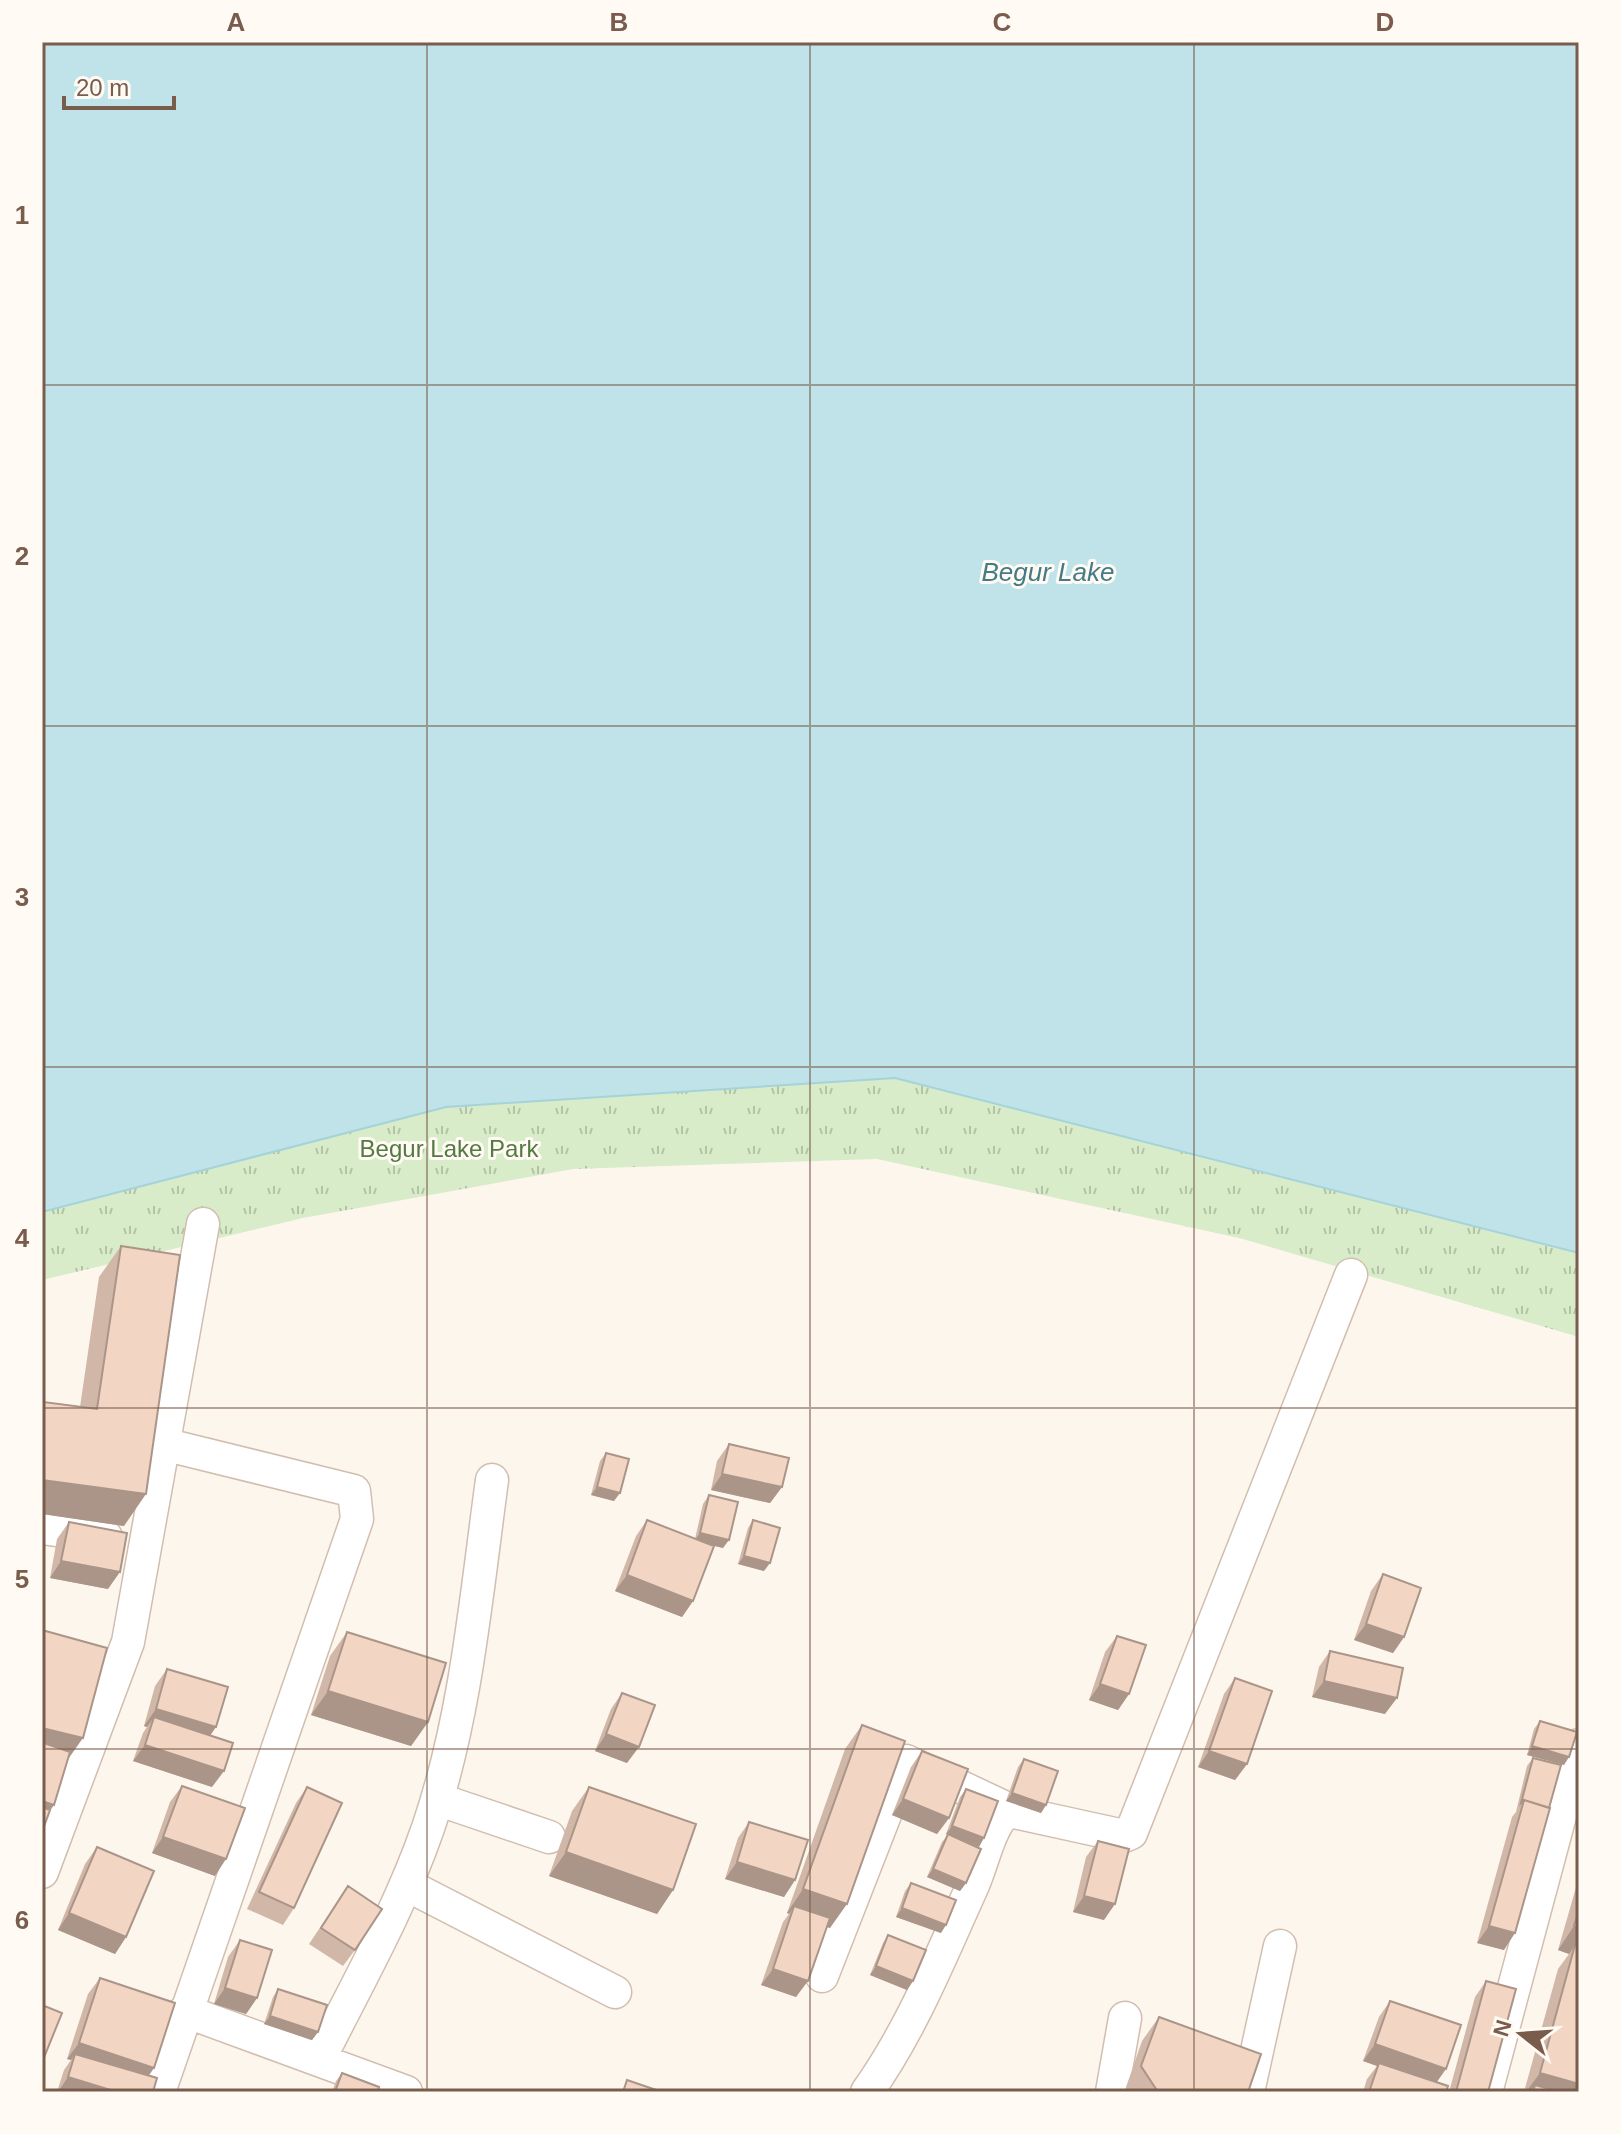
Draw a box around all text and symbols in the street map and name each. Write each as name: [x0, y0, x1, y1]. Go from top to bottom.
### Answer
text: A: [227, 7, 246, 37]
text: B: [610, 7, 628, 37]
text: C: [993, 7, 1012, 37]
text: D: [1376, 7, 1394, 37]
scale bar: [64, 60, 174, 110]
text: 20 m: [76, 74, 129, 101]
text: 1: [15, 200, 29, 230]
text: 2: [15, 541, 29, 571]
water label: Begur Lake: [982, 557, 1114, 587]
text: 3: [15, 882, 29, 912]
park label: Begur Lake Park: [360, 1135, 539, 1162]
text: 4: [15, 1223, 30, 1253]
text: 5: [15, 1564, 29, 1594]
text: 6: [15, 1905, 29, 1935]
north arrow: [1481, 1994, 1561, 2074]
text: N: [1488, 2017, 1517, 2040]

